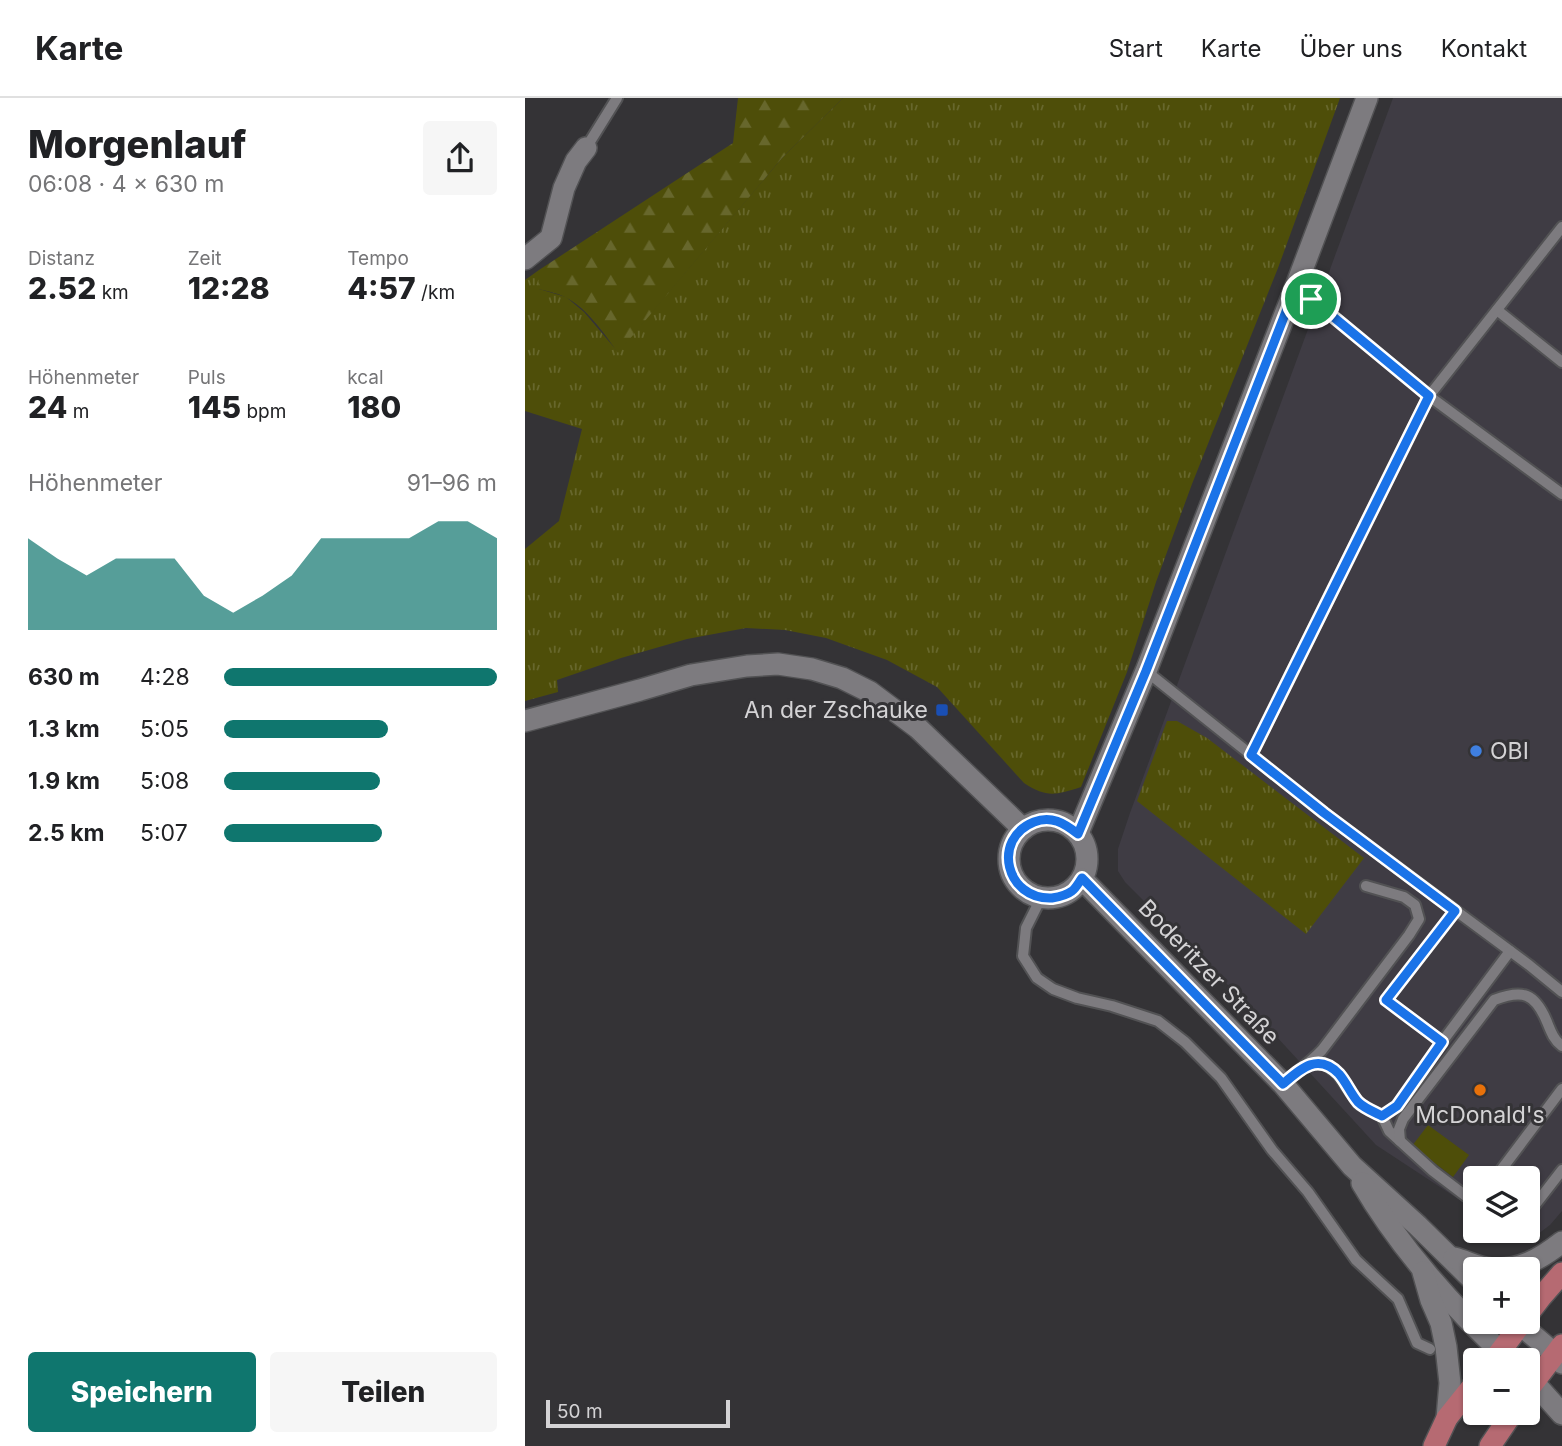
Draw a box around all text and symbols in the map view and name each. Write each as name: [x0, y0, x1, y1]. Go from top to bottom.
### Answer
text: Karte: [35, 28, 123, 68]
text: Start: [1109, 34, 1163, 63]
text: Karte: [1201, 34, 1261, 63]
text: Über uns: [1299, 34, 1403, 63]
text: Kontakt: [1441, 34, 1527, 63]
text: Morgenlauf: [28, 121, 246, 167]
button: share: [423, 121, 497, 195]
text: 06:08 · 4 × 630 m: [28, 170, 224, 198]
text: Distanz: [28, 247, 95, 270]
text: Zeit: [188, 247, 222, 270]
text: Tempo: [347, 247, 409, 270]
pin: [1281, 269, 1341, 329]
text: 2.52: [28, 270, 96, 306]
text: 12:28: [188, 270, 270, 306]
text: 4:57: [347, 270, 416, 306]
icon: arrive: [1292, 280, 1330, 318]
text: km: [96, 281, 129, 304]
text: /km: [416, 281, 455, 304]
text: Höhenmeter: [28, 366, 139, 389]
text: Puls: [188, 366, 226, 389]
text: kcal: [347, 366, 384, 389]
text: 24: [28, 389, 67, 425]
text: 145: [188, 389, 241, 425]
text: 180: [347, 389, 401, 425]
text: m: [67, 400, 89, 423]
text: bpm: [241, 400, 286, 423]
text: Höhenmeter: [28, 469, 162, 497]
text: 91–96 m: [407, 469, 497, 497]
text: 630 m: [28, 663, 100, 691]
text: 4:28: [140, 663, 190, 691]
place label: An der Zschauke: [744, 696, 928, 724]
marker: An der Zschauke: [934, 702, 950, 718]
text: 1.3 km: [28, 715, 100, 743]
text: 5:05: [140, 715, 189, 743]
place label: OBI: [1490, 737, 1529, 765]
marker: OBI: [1468, 743, 1484, 759]
text: 1.9 km: [28, 767, 100, 795]
text: 5:08: [140, 767, 189, 795]
text: 2.5 km: [28, 819, 105, 847]
text: 5:07: [140, 819, 188, 847]
street label: Boderitzer Straße: [1133, 894, 1285, 1050]
marker: McDonald's: [1472, 1082, 1488, 1098]
place label: McDonald's: [1415, 1101, 1545, 1129]
map controls: [1463, 1166, 1540, 1425]
button: layers: [1463, 1166, 1540, 1243]
button: +: [1463, 1257, 1540, 1334]
button: −: [1463, 1348, 1540, 1425]
button: Speichern: [28, 1352, 256, 1432]
button: Teilen: [270, 1352, 497, 1432]
scale bar: [546, 1397, 730, 1429]
text: 50 m: [557, 1400, 603, 1423]

